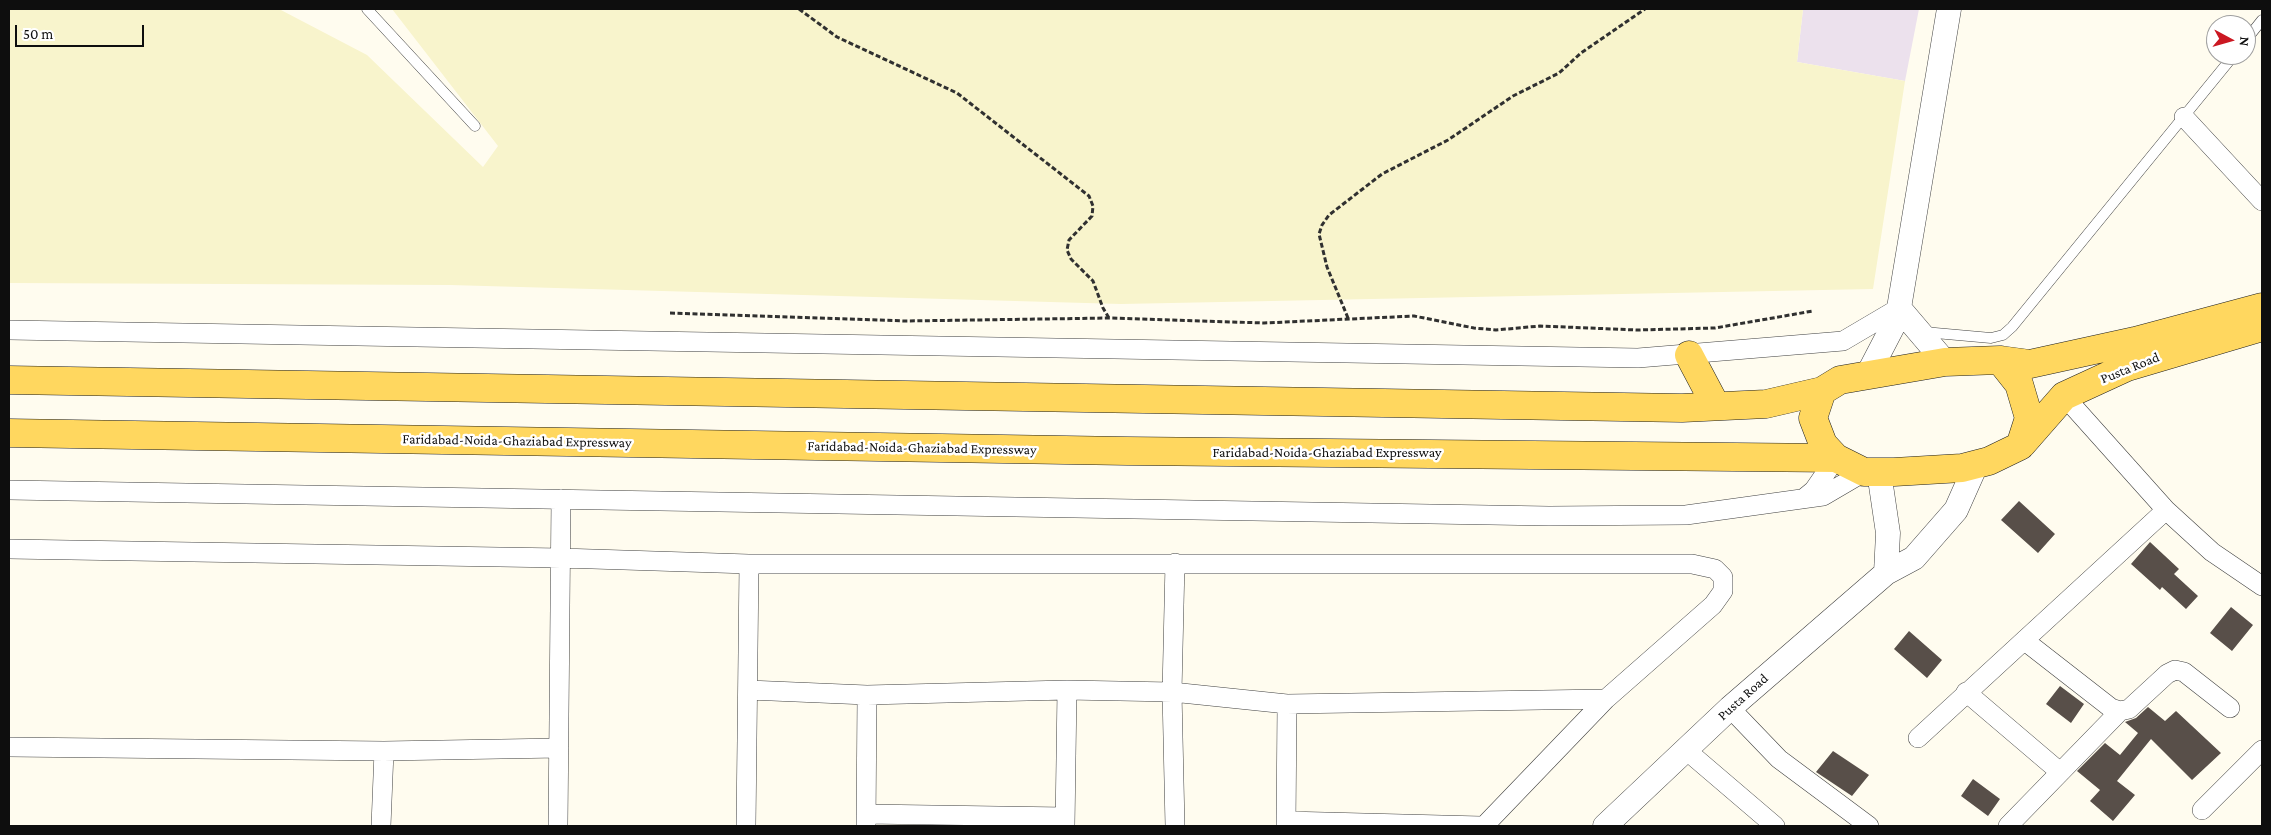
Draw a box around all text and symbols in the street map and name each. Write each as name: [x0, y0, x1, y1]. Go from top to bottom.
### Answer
scale bar: [18, 15, 146, 47]
north arrow: [2206, 15, 2256, 65]
text: 50 m: [23, 26, 53, 42]
text: N: [2236, 36, 2253, 47]
street label: Pusta Road: [2098, 349, 2162, 387]
street label: Faridabad-Noida-Ghaziabad Expressway: [402, 431, 632, 451]
street label: Faridabad-Noida-Ghaziabad Expressway: [807, 438, 1037, 458]
street label: Faridabad-Noida-Ghaziabad Expressway: [1212, 445, 1442, 461]
street label: Pusta Road: [1714, 670, 1772, 724]

